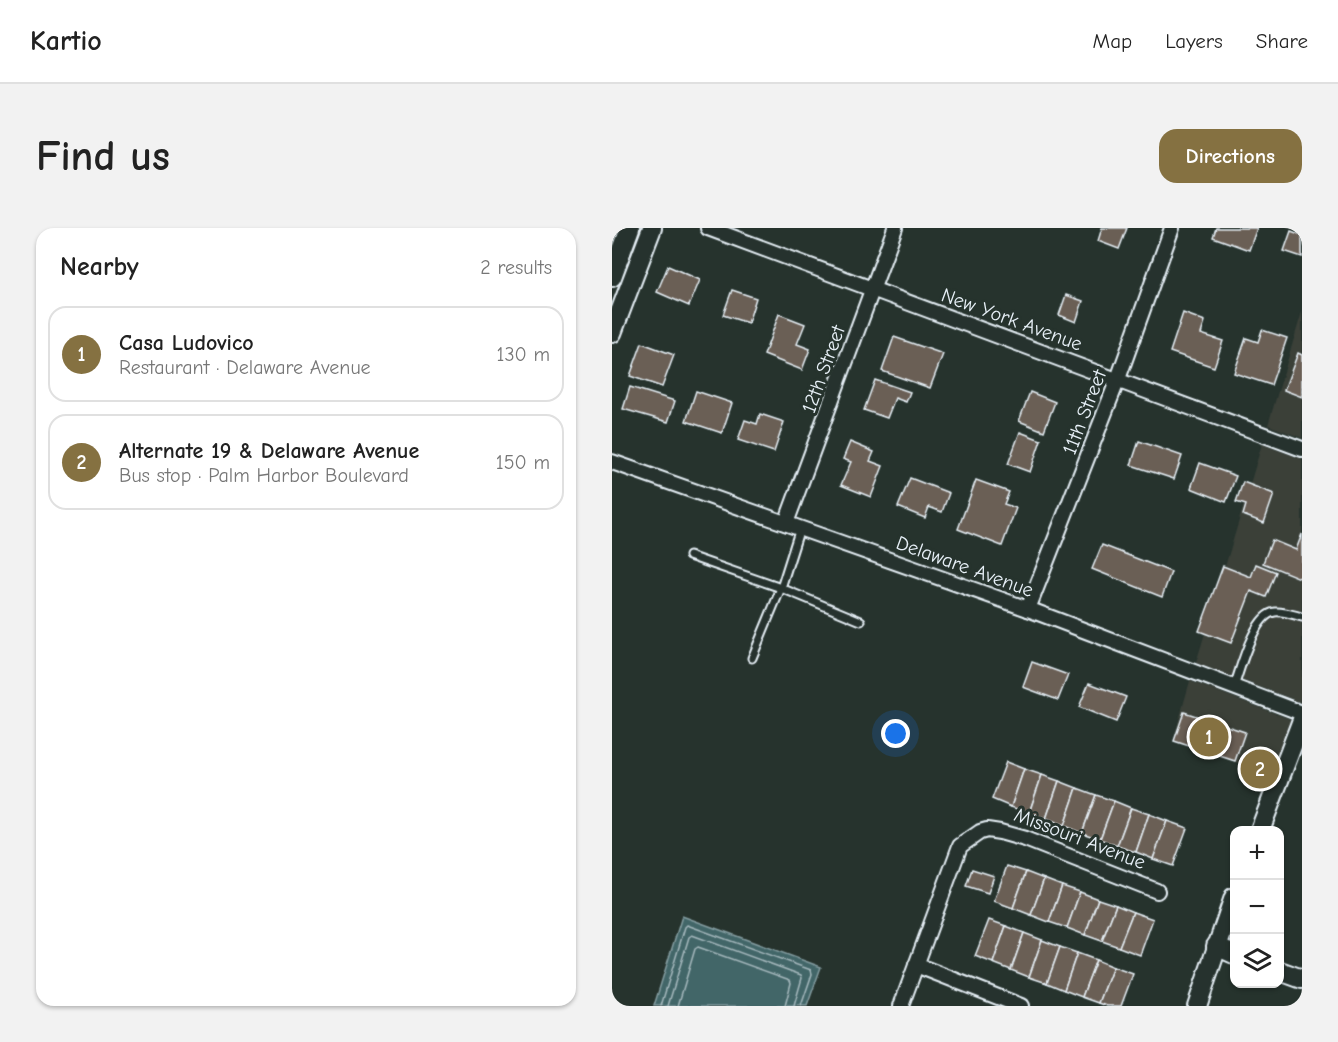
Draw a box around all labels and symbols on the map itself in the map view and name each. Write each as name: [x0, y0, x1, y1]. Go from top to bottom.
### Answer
street label: New York Avenue: [938, 283, 1085, 356]
street label: 12th Street: [797, 321, 850, 416]
street label: 11th Street: [1058, 365, 1112, 458]
street label: Delaware Avenue: [893, 531, 1037, 602]
pin: 1: [1190, 714, 1228, 760]
your location: [881, 719, 910, 748]
pin: 2: [1240, 746, 1280, 792]
street label: Missouri Avenue: [1011, 803, 1149, 874]

